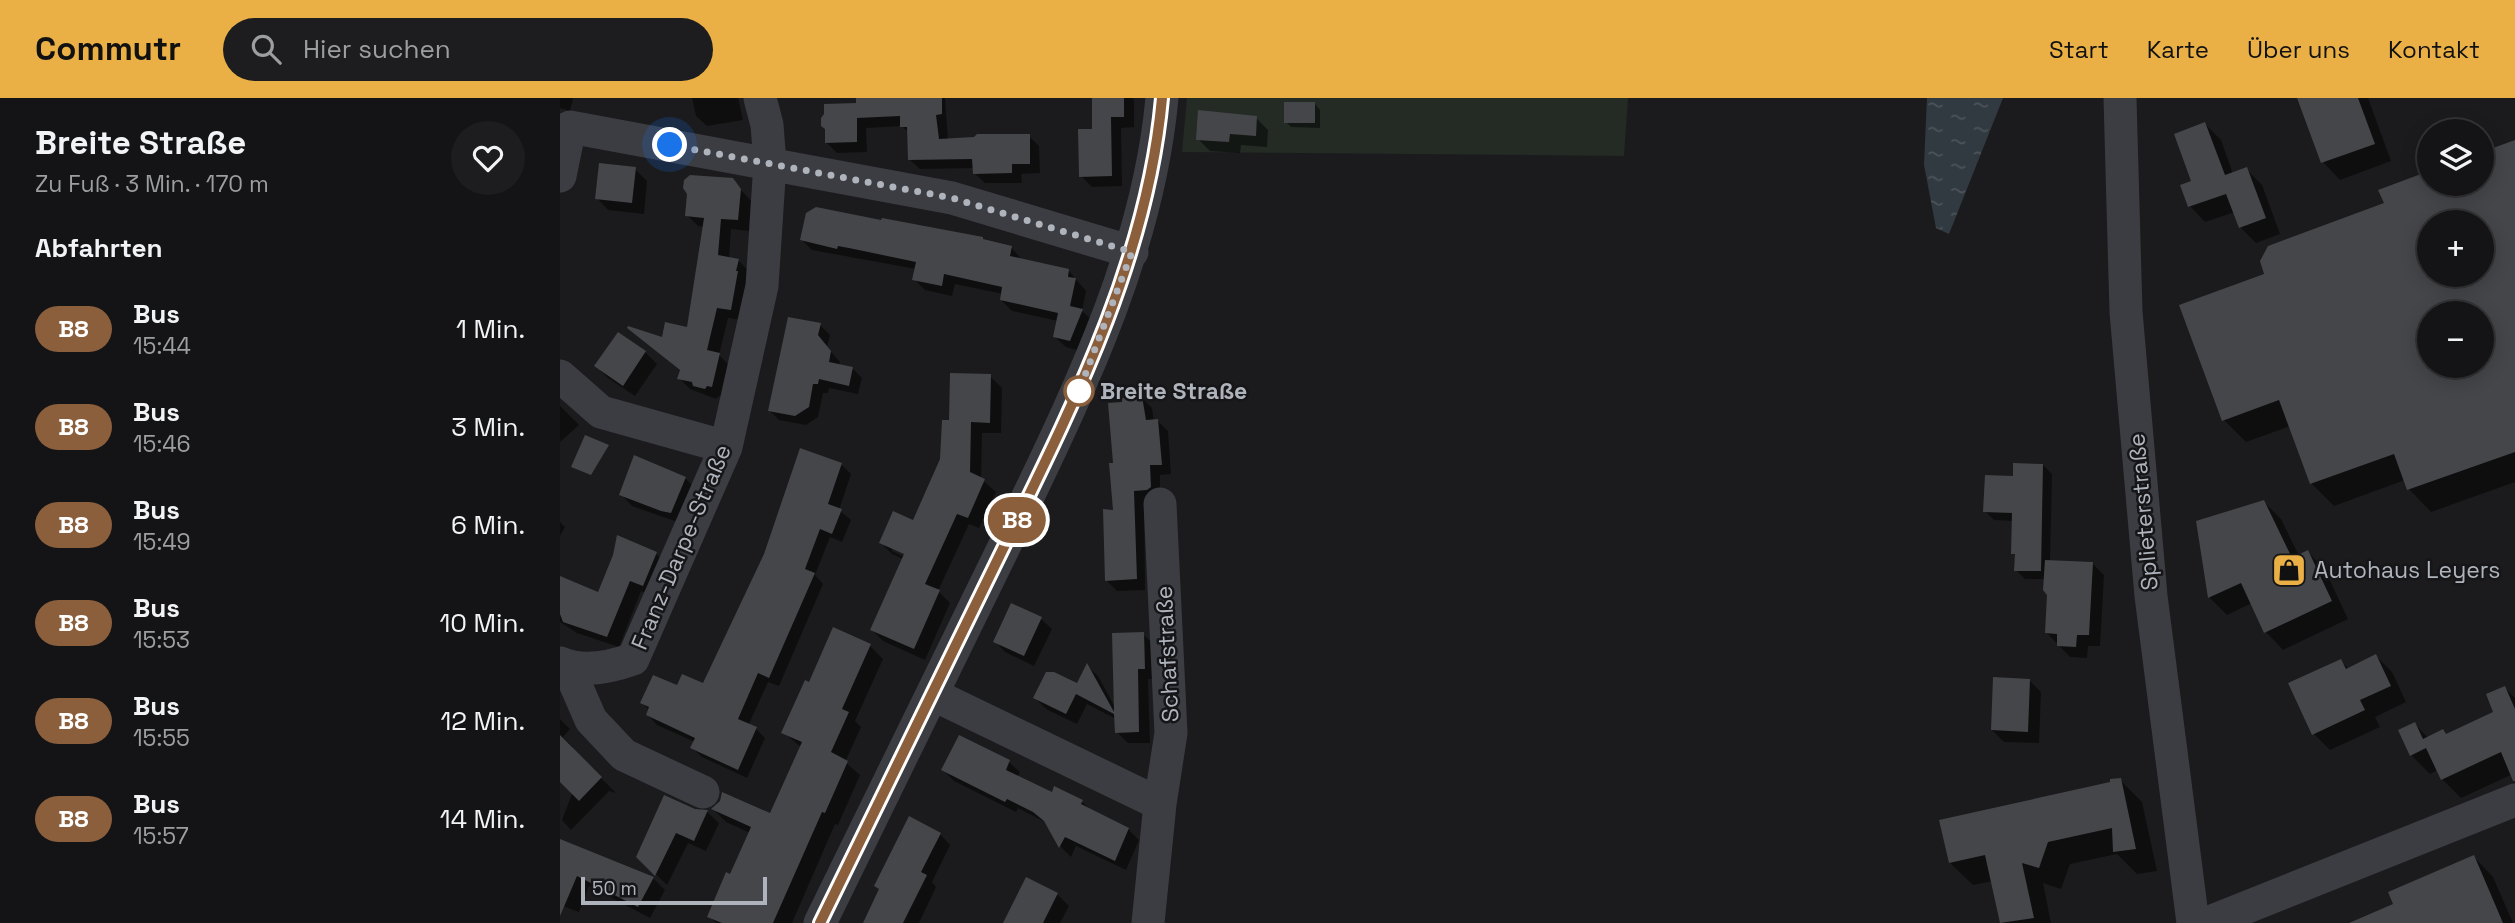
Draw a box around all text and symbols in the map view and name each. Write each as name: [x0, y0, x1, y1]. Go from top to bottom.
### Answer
search box: [223, 18, 713, 81]
text: Commutr: [35, 28, 181, 70]
icon: search: [247, 30, 285, 68]
text: Hier suchen: [303, 32, 451, 66]
text: Start: [2049, 34, 2109, 65]
text: Karte: [2147, 34, 2209, 65]
text: Über uns: [2247, 34, 2350, 65]
text: Kontakt: [2388, 34, 2480, 65]
map controls: [2417, 119, 2494, 378]
button: layers: [2417, 119, 2494, 196]
button: heart: [451, 121, 525, 195]
text: Breite Straße: [35, 122, 246, 164]
your location: [652, 127, 687, 162]
text: Zu Fuß · 3 Min. · 170 m: [35, 169, 269, 199]
button: +: [2417, 210, 2494, 287]
text: Abfahrten: [35, 231, 163, 265]
text: Bus: [133, 297, 180, 331]
button: −: [2417, 301, 2494, 378]
text: 1 Min.: [456, 312, 525, 346]
text: B8: [58, 313, 89, 344]
text: 15:44: [133, 331, 191, 361]
marker: Breite Straße: [1064, 376, 1094, 406]
place label: Breite Straße: [1100, 376, 1247, 406]
text: Bus: [133, 395, 180, 429]
text: 3 Min.: [451, 410, 525, 444]
text: B8: [58, 411, 89, 442]
text: 15:46: [133, 429, 191, 459]
street label: Splieterstraße: [2121, 432, 2165, 592]
street label: Franz-Darpe-Straße: [624, 440, 738, 654]
text: Bus: [133, 493, 180, 527]
line badge: B8: [986, 497, 1049, 543]
text: B8: [1002, 504, 1032, 535]
text: 6 Min.: [451, 508, 525, 542]
text: B8: [58, 509, 89, 540]
text: 15:49: [133, 527, 191, 557]
shop icon: Autohaus Leyers: [2270, 551, 2308, 589]
place label: Autohaus Leyers: [2314, 555, 2500, 585]
street label: Schafstraße: [1148, 585, 1186, 723]
text: Bus: [133, 591, 180, 625]
text: 10 Min.: [439, 606, 525, 640]
text: B8: [58, 607, 89, 638]
text: 15:53: [133, 625, 190, 655]
text: Bus: [133, 689, 180, 723]
text: 12 Min.: [440, 704, 525, 738]
text: B8: [58, 705, 89, 736]
text: 15:55: [133, 723, 190, 753]
text: Bus: [133, 787, 180, 821]
text: 14 Min.: [440, 802, 525, 836]
text: B8: [58, 803, 89, 834]
text: 15:57: [133, 821, 189, 851]
scale bar: [581, 874, 766, 906]
text: 50 m: [592, 876, 637, 901]

